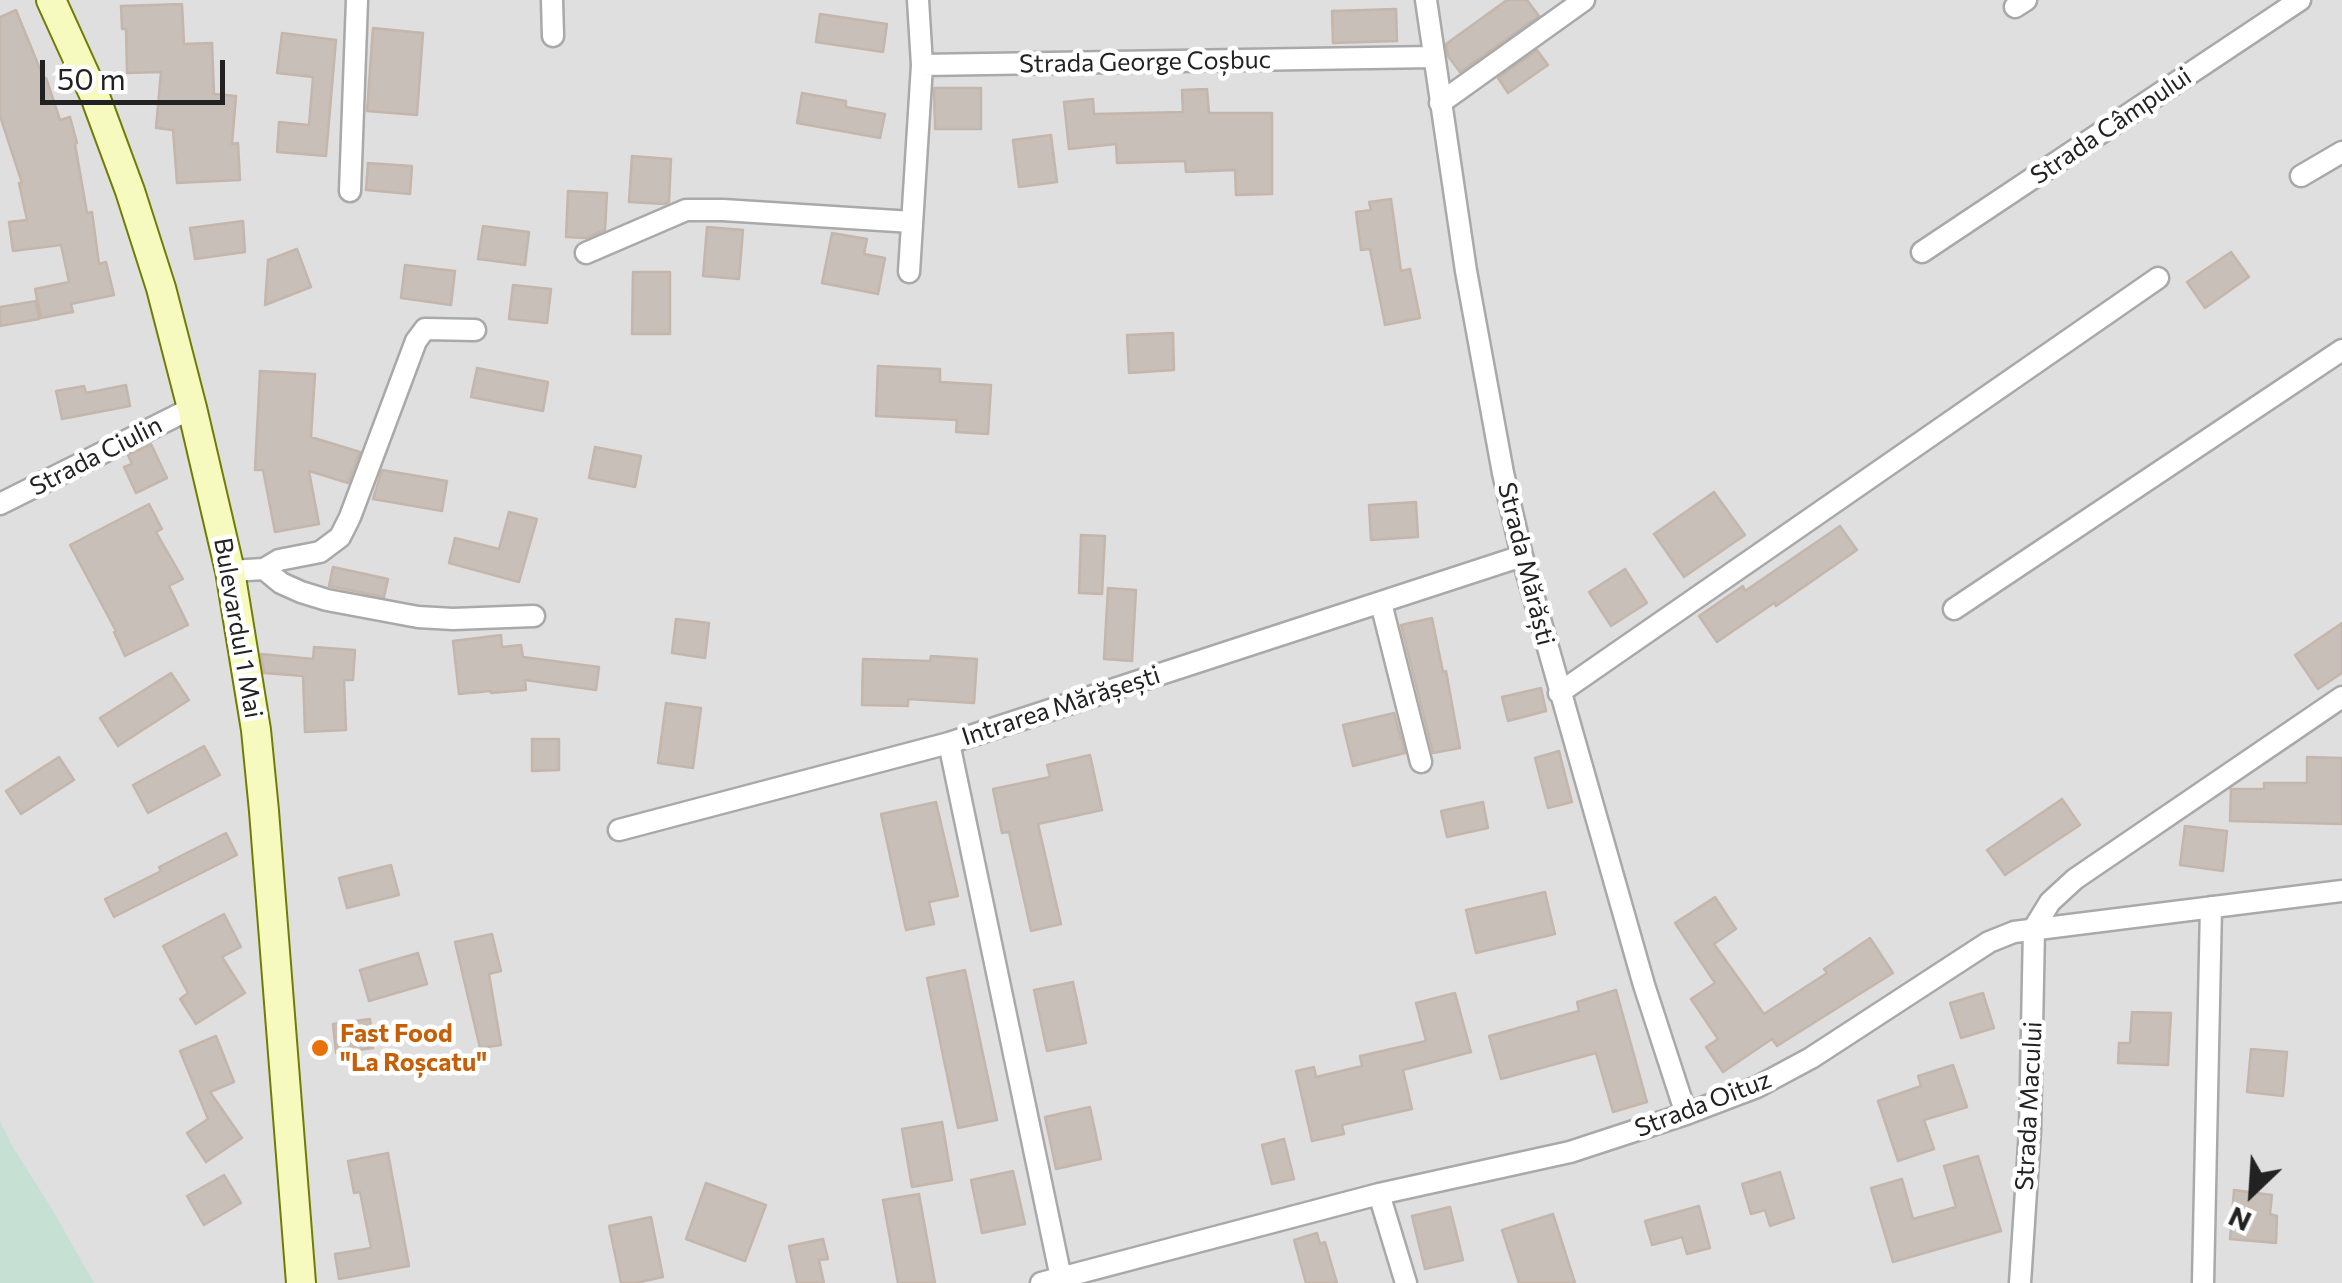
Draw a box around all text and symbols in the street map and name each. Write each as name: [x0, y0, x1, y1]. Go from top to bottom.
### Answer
scale bar: [45, 40, 230, 102]
street label: Strada George Coșbuc: [1019, 45, 1271, 79]
text: 50 m: [57, 59, 126, 96]
street label: Strada Câmpului: [2025, 61, 2197, 191]
street label: Strada Ciulin: [25, 410, 167, 502]
street label: Strada Mărăști: [1491, 479, 1561, 649]
street label: Bulevardul 1 Mai: [207, 535, 269, 721]
street label: Intrarea Mărășești: [958, 660, 1164, 752]
place label: Fast Food "La Roșcatu": [340, 1019, 487, 1078]
street label: Strada Macului: [2010, 1021, 2048, 1191]
marker: Fast Food "La Roșcatu": [309, 1037, 331, 1059]
street label: Strada Oituz: [1631, 1064, 1775, 1144]
north arrow: [2202, 1143, 2302, 1243]
text: N: [2223, 1200, 2256, 1240]

